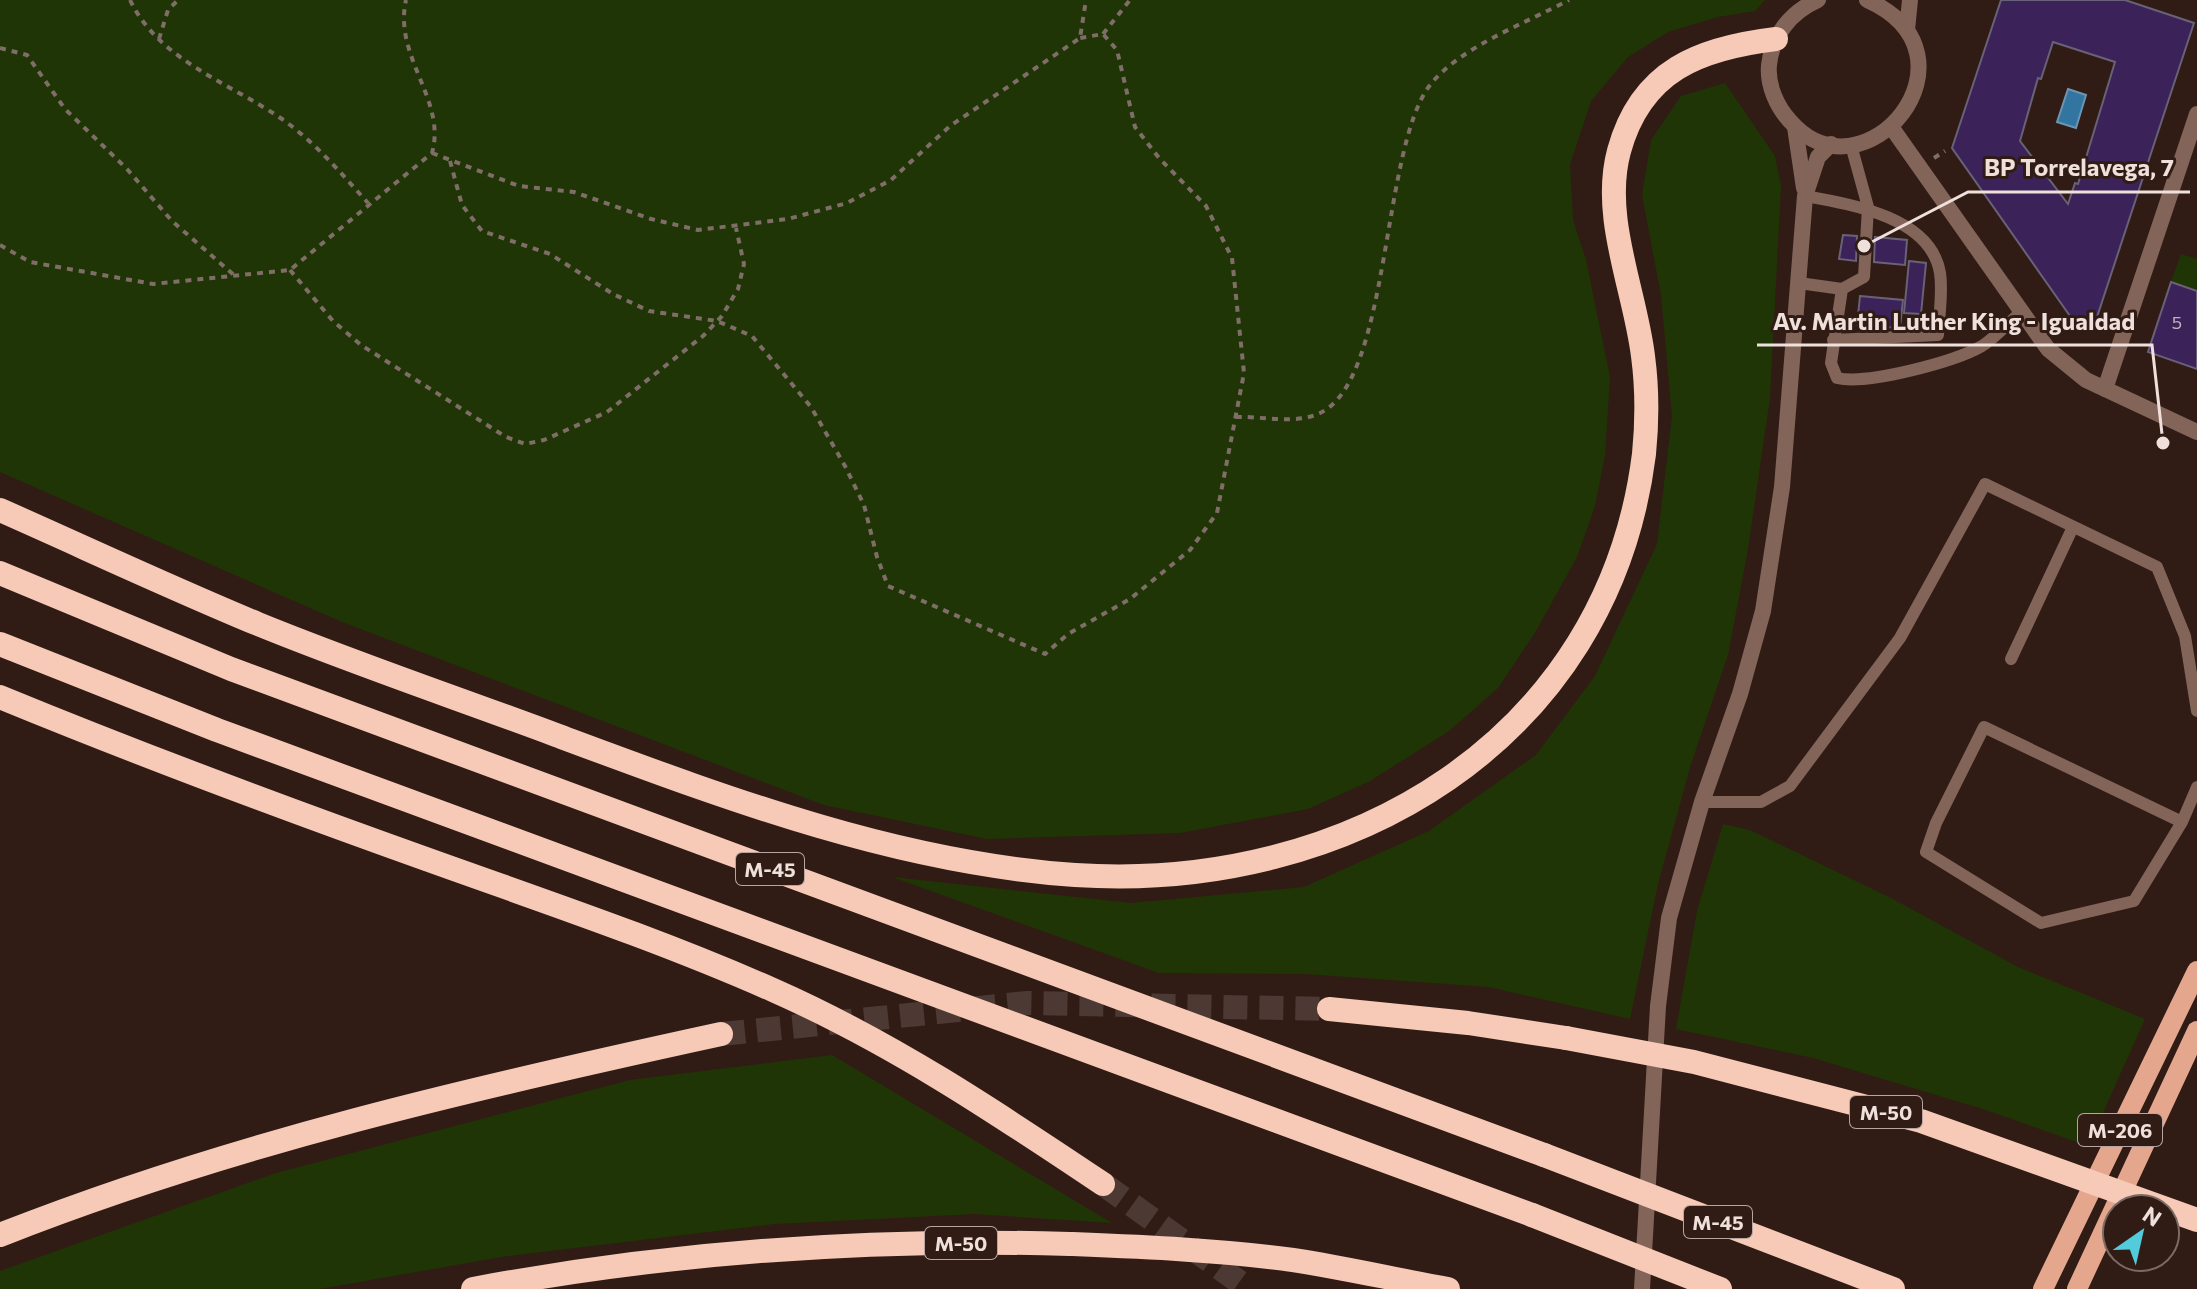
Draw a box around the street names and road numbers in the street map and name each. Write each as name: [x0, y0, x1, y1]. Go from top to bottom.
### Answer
road number: M-45: [736, 853, 804, 885]
road number: M-50: [1850, 1096, 1922, 1128]
road number: M-206: [2078, 1114, 2162, 1146]
road number: M-45: [1684, 1206, 1752, 1238]
road number: M-50: [925, 1227, 997, 1259]

